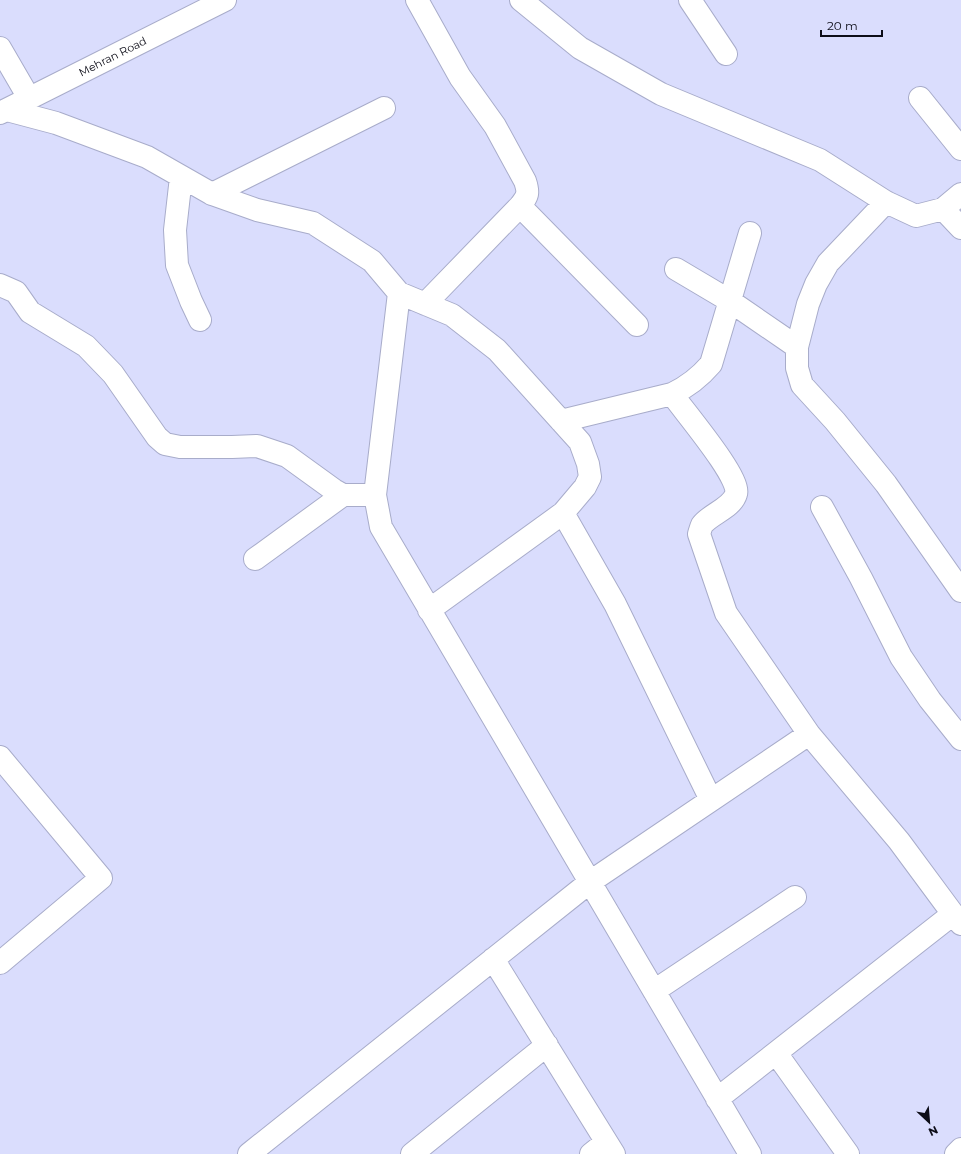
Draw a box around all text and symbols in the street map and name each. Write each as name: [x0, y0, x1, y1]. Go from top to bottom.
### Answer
scale bar: [821, 12, 882, 38]
text: 20 m: [827, 18, 858, 33]
street label: Mehran Road: [76, 34, 149, 79]
north arrow: [909, 1102, 949, 1142]
text: N: [926, 1123, 940, 1139]

